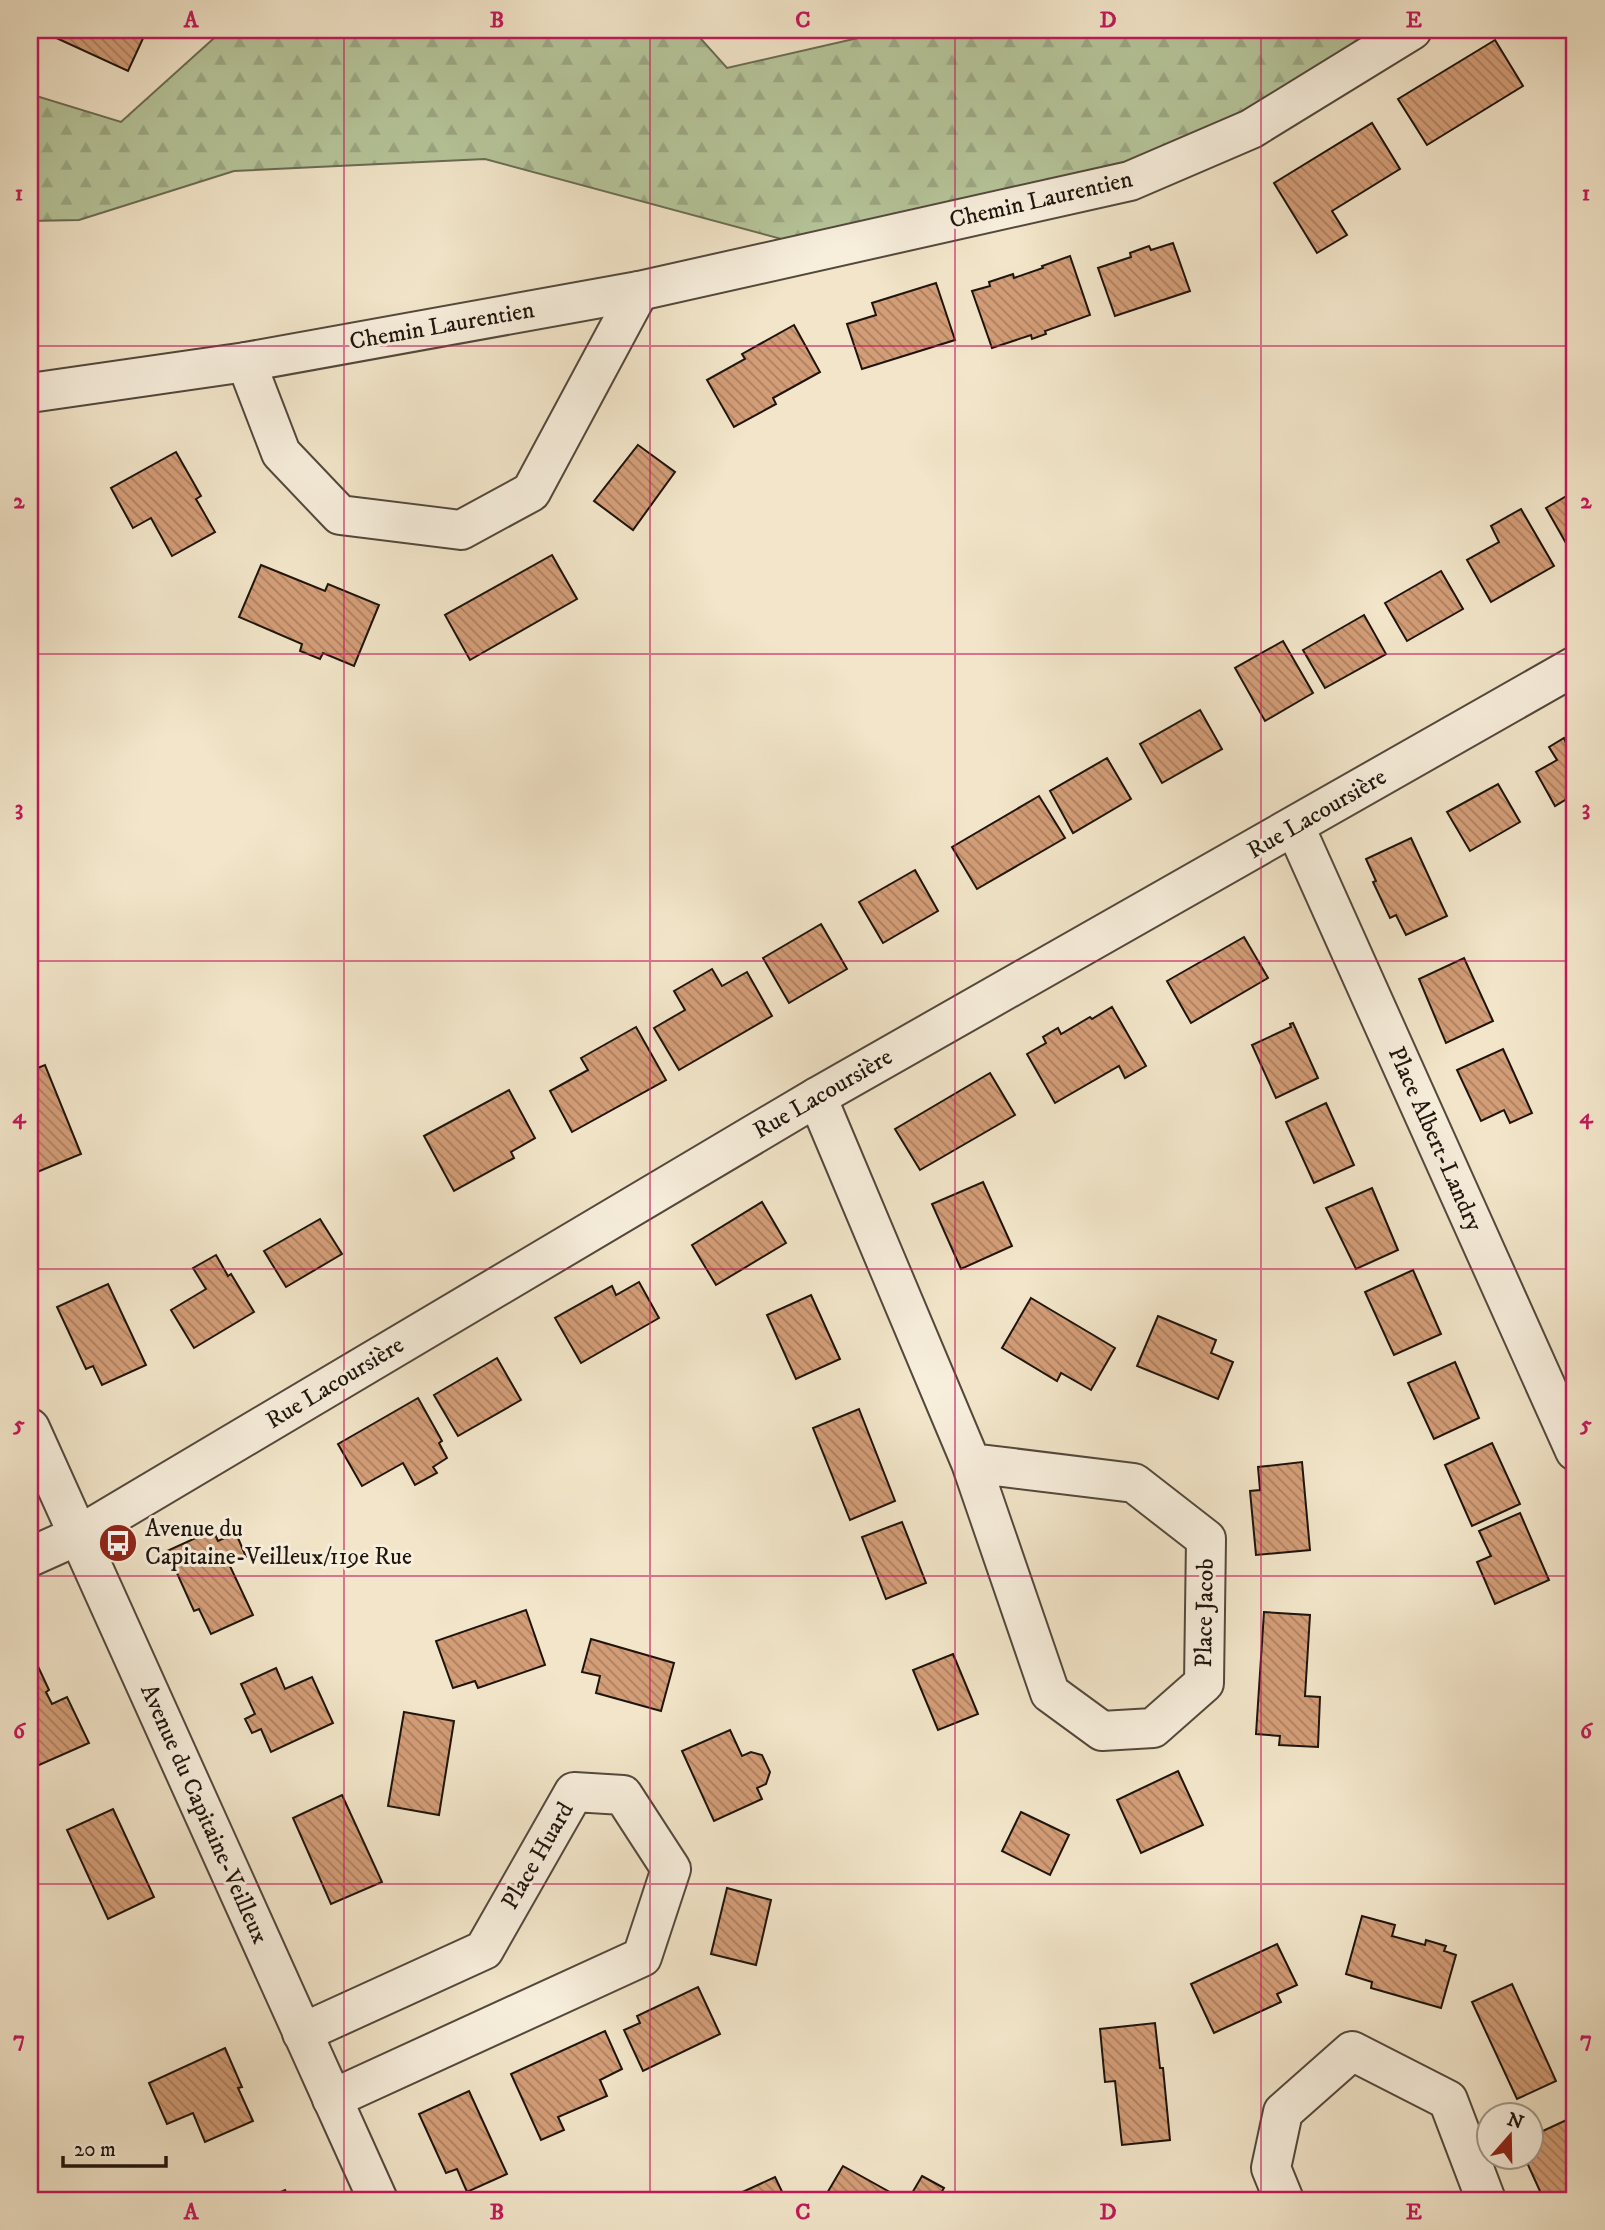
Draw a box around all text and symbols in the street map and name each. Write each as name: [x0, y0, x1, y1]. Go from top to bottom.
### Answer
text: A: [183, 6, 200, 35]
text: B: [490, 6, 504, 35]
text: C: [795, 6, 811, 35]
text: D: [1099, 6, 1117, 35]
text: E: [1406, 6, 1422, 35]
street label: Chemin Laurentien: [947, 164, 1136, 236]
text: 1: [15, 179, 23, 208]
text: 1: [1582, 179, 1590, 208]
street label: Chemin Laurentien: [347, 295, 537, 357]
text: 2: [13, 487, 25, 516]
text: 2: [1580, 487, 1592, 516]
street label: Rue Lacoursière: [1242, 762, 1392, 866]
text: 3: [15, 794, 23, 823]
text: 3: [1582, 794, 1590, 823]
street label: Rue Lacoursière: [748, 1042, 898, 1146]
street label: Place Albert-Landry: [1381, 1042, 1489, 1237]
text: 4: [12, 1102, 27, 1131]
text: 4: [1579, 1102, 1594, 1131]
street label: Rue Lacoursière: [261, 1330, 409, 1436]
text: 5: [12, 1410, 25, 1439]
text: 5: [1579, 1410, 1592, 1439]
place label: Avenue du Capitaine-Veilleux/119e Rue: [145, 1514, 412, 1572]
bus stop icon: Avenue du Capitaine-Veilleux/119e Rue: [97, 1522, 139, 1564]
street label: Place Jacob: [1189, 1558, 1221, 1668]
street label: Avenue du Capitaine-Veilleux: [133, 1679, 275, 1949]
text: 6: [13, 1717, 27, 1746]
text: 6: [1580, 1717, 1594, 1746]
street label: Place Huard: [495, 1797, 581, 1915]
text: 7: [13, 2025, 25, 2054]
text: 7: [1580, 2025, 1592, 2054]
north arrow: [1476, 2100, 1546, 2170]
text: N: [1504, 2108, 1527, 2135]
scale bar: [63, 2125, 166, 2169]
text: 20 m: [74, 2137, 116, 2163]
text: A: [183, 2198, 200, 2227]
text: B: [490, 2198, 504, 2227]
text: C: [795, 2198, 811, 2227]
text: D: [1099, 2198, 1117, 2227]
text: E: [1406, 2198, 1422, 2227]

